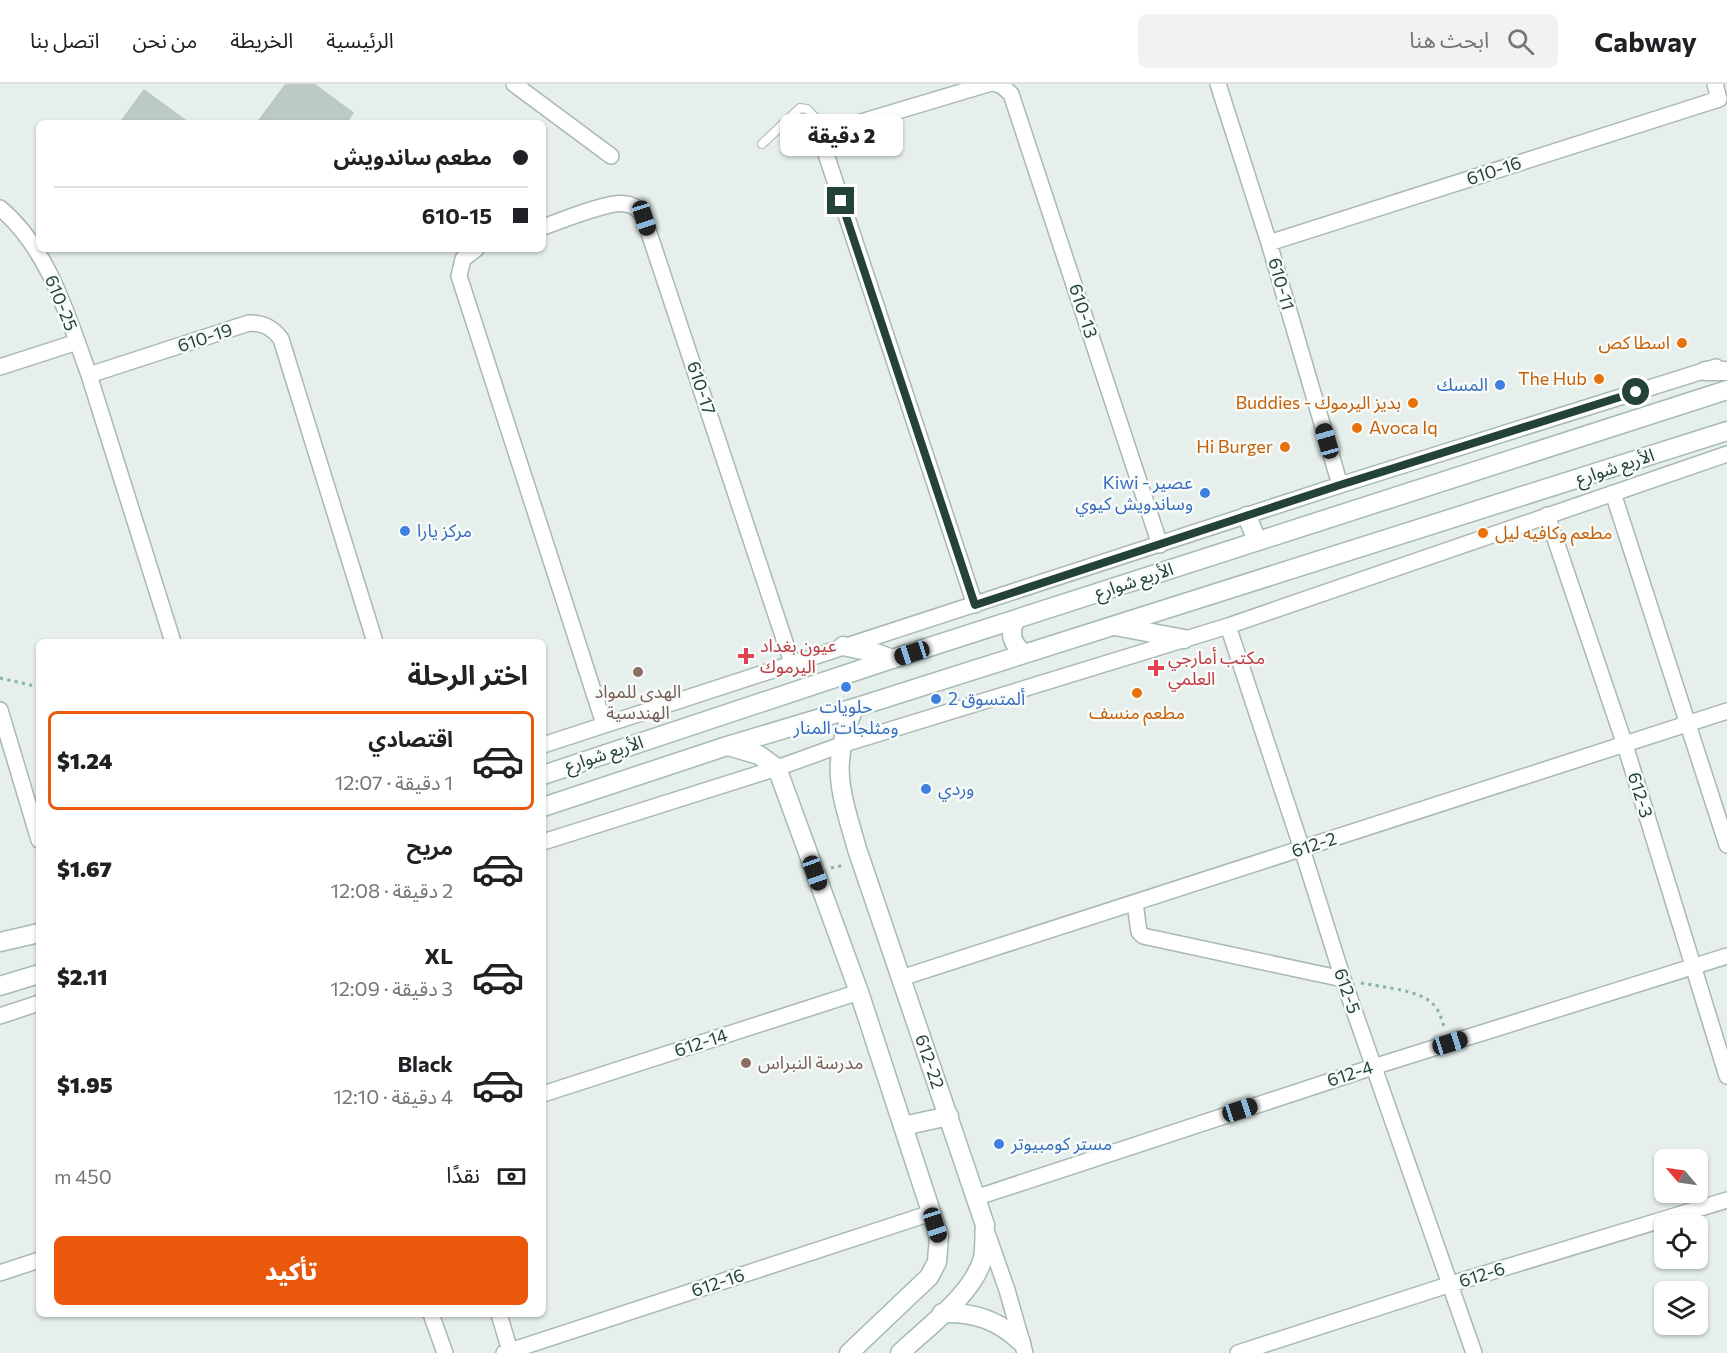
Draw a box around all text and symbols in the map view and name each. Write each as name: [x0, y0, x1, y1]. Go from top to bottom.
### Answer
search box: [1138, 14, 1558, 68]
text: Cabway: [1594, 24, 1697, 58]
icon: search: [1504, 25, 1537, 58]
text: ابحث هنا: [1409, 26, 1489, 53]
text: اتصل بنا: [30, 27, 100, 52]
text: من نحن: [133, 27, 197, 52]
text: الخريطة: [230, 27, 293, 52]
text: الرئيسية: [326, 27, 394, 52]
callout: 2 دقيقة: [780, 114, 902, 156]
text: 2 دقيقة: [808, 123, 875, 147]
text: مطعم ساندويش: [334, 143, 492, 170]
street label: 610-16: [1463, 151, 1524, 189]
route end: [827, 187, 854, 214]
car: [630, 198, 658, 238]
text: 610-15: [422, 202, 492, 229]
street label: 610-11: [1264, 255, 1300, 312]
street label: 610-25: [41, 271, 83, 334]
street label: 610-13: [1065, 281, 1103, 341]
street label: 610-19: [174, 318, 235, 356]
place label: اسطا كص: [1598, 331, 1670, 354]
marker: اسطا كص: [1675, 336, 1689, 350]
street label: 610-17: [683, 358, 721, 417]
place label: The Hub: [1518, 367, 1587, 389]
marker: The Hub: [1592, 372, 1606, 386]
place label: المسك: [1437, 373, 1488, 395]
marker: المسك: [1493, 378, 1507, 392]
route start: [1622, 378, 1649, 405]
place label: Buddies - بديز اليرموك: [1235, 391, 1401, 414]
marker: Buddies - بديز اليرموك: [1406, 396, 1420, 410]
place label: Avoca Iq: [1369, 416, 1438, 438]
car: [1313, 421, 1341, 461]
marker: Avoca Iq: [1350, 421, 1364, 435]
place label: Hi Burger: [1196, 435, 1273, 457]
marker: Hi Burger: [1278, 440, 1292, 454]
street label: الأربع شوارع: [1573, 443, 1658, 493]
place label: Kiwi - عصير وساندويش كيوي: [1075, 471, 1193, 517]
marker: Kiwi - عصير وساندويش كيوي: [1198, 486, 1212, 500]
place label: مركز يارا: [417, 519, 472, 542]
place label: مطعم وكافيه ليل: [1495, 521, 1612, 546]
marker: مركز يارا: [398, 524, 412, 538]
marker: مطعم وكافيه ليل: [1476, 526, 1490, 540]
street label: الأربع شوارع: [1092, 557, 1177, 607]
place label: عيون بغداد اليرموك: [760, 634, 837, 678]
car: [892, 639, 932, 667]
place label: مكتب أمارجي العلمي: [1168, 646, 1265, 692]
marker: عيون بغداد اليرموك: [737, 647, 755, 665]
text: اختر الرحلة: [408, 658, 528, 691]
marker: مكتب أمارجي العلمي: [1149, 661, 1163, 675]
marker: الهدى للمواد الهندسية: [631, 665, 645, 679]
place label: الهدى للمواد الهندسية: [595, 680, 681, 723]
marker: حلويات ومثلجات المنار: [839, 680, 853, 694]
marker: مطعم منسف: [1130, 686, 1144, 700]
place label: ألمتسوق 2: [948, 687, 1025, 710]
marker: ألمتسوق 2: [929, 692, 943, 706]
place label: حلويات ومثلجات المنار: [792, 695, 899, 739]
place label: مطعم منسف: [1089, 701, 1185, 726]
text: اقتصادي: [368, 725, 453, 752]
street label: الأربع شوارع: [562, 730, 647, 780]
icon: car: [471, 734, 525, 788]
text: $1.24: [57, 747, 112, 774]
street label: 612-3: [1624, 769, 1658, 820]
text: 1 دقيقة · 12:07: [335, 770, 453, 794]
place label: وردي: [938, 777, 974, 802]
marker: وردي: [919, 782, 933, 796]
street label: 612-2: [1288, 826, 1339, 862]
text: مريح: [407, 833, 453, 860]
icon: car: [471, 842, 525, 896]
car: [800, 853, 830, 893]
text: $1.67: [57, 855, 112, 882]
text: 2 دقيقة · 12:08: [331, 878, 453, 902]
text: XL: [425, 942, 453, 969]
icon: car: [471, 950, 525, 1004]
text: $2.11: [57, 963, 108, 990]
street label: 612-5: [1330, 965, 1366, 1016]
text: 3 دقيقة · 12:09: [330, 976, 453, 1000]
street label: 612-14: [671, 1023, 730, 1061]
car: [1430, 1029, 1470, 1057]
street label: 612-22: [911, 1031, 950, 1092]
text: Black: [398, 1050, 453, 1077]
place label: مدرسة النبراس: [758, 1051, 863, 1074]
street label: 612-4: [1324, 1055, 1376, 1091]
marker: مدرسة النبراس: [739, 1056, 753, 1070]
icon: car: [471, 1058, 525, 1112]
text: $1.95: [57, 1071, 113, 1098]
text: 4 دقيقة · 12:10: [333, 1084, 453, 1108]
car: [1220, 1096, 1260, 1124]
place label: مستر كومبيوتر: [1010, 1132, 1112, 1155]
marker: مستر كومبيوتر: [992, 1137, 1006, 1151]
north arrow: [1654, 1149, 1708, 1203]
map controls: [1654, 1149, 1708, 1335]
icon: cash: [495, 1160, 528, 1193]
text: نقدًا: [446, 1161, 480, 1188]
text: 450 m: [54, 1164, 112, 1188]
car: [921, 1205, 949, 1245]
button: locate: [1654, 1215, 1708, 1269]
button: تأكيد: [54, 1236, 528, 1305]
street label: 612-6: [1456, 1257, 1507, 1291]
street label: 612-16: [688, 1263, 747, 1301]
button: layers: [1654, 1281, 1708, 1335]

